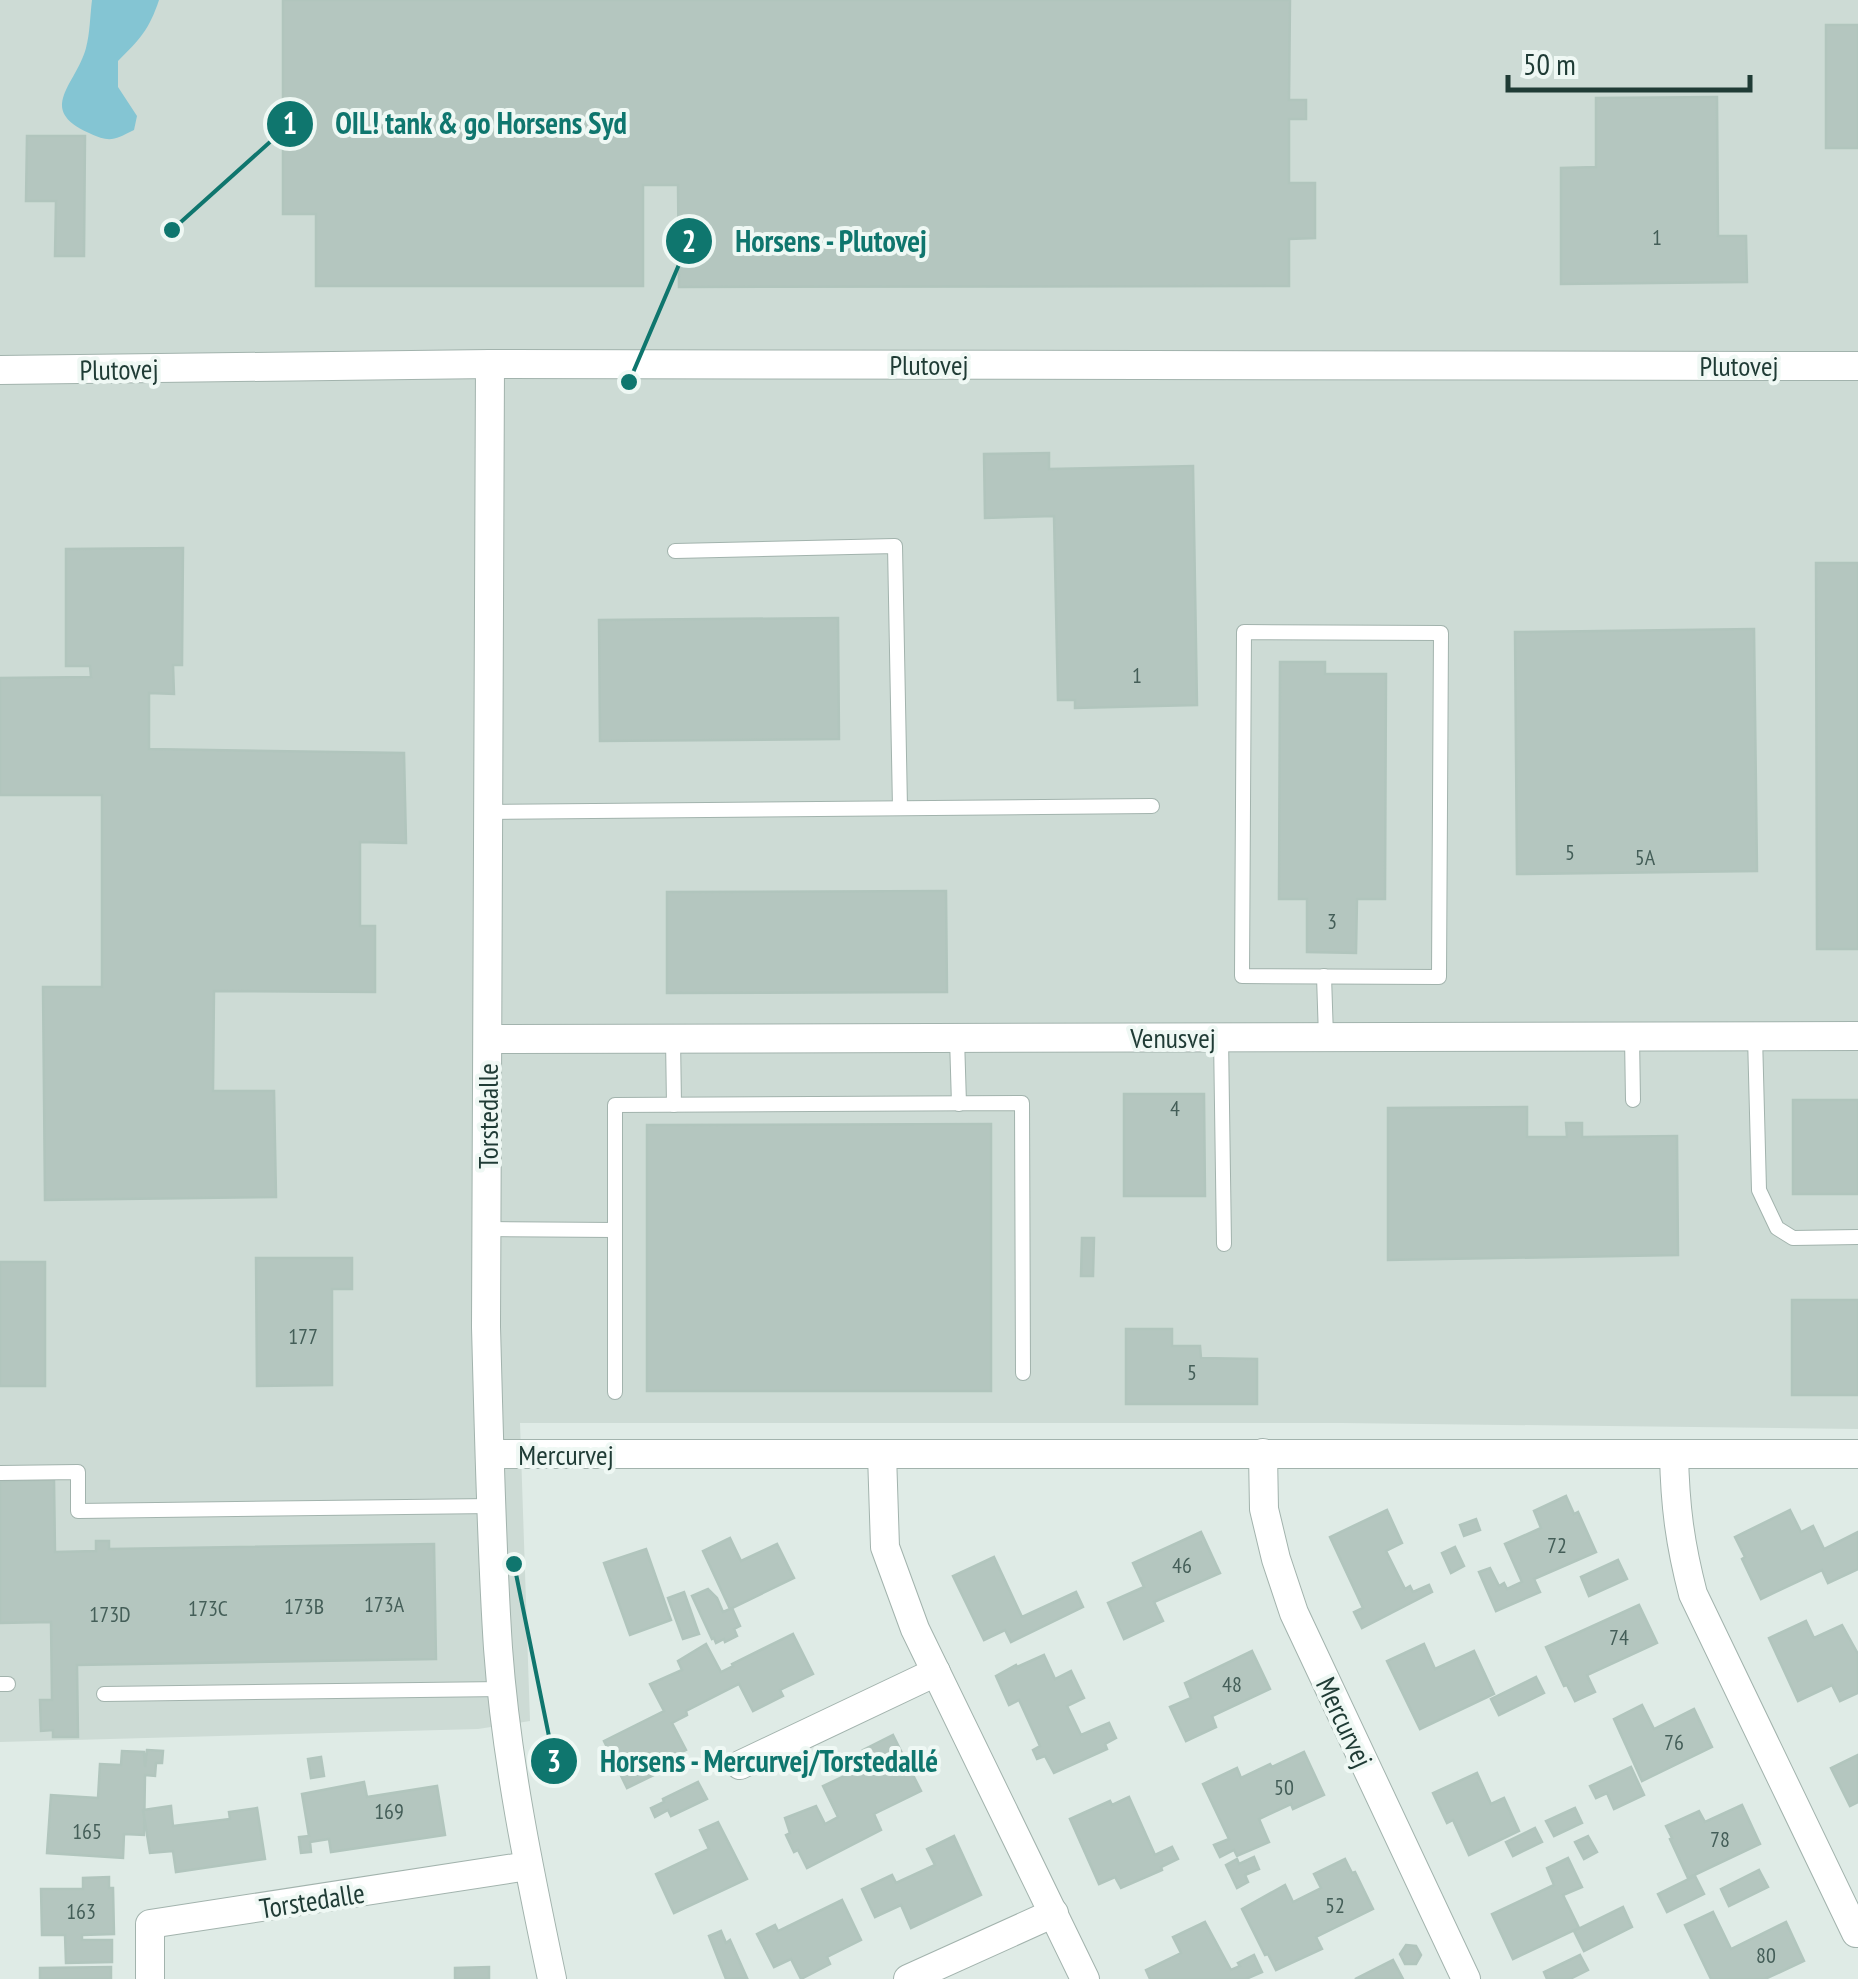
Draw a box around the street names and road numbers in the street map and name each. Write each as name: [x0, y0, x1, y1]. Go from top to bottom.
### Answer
street label: Plutovej: [889, 346, 969, 383]
street label: Plutovej: [1699, 347, 1779, 384]
street label: Plutovej: [79, 350, 159, 388]
street label: Venusvej: [1129, 1019, 1216, 1056]
street label: Torstedalle: [469, 1063, 506, 1169]
street label: Mercurvej: [518, 1436, 614, 1473]
street label: Mercurvej: [1308, 1671, 1382, 1773]
street label: Torstedalle: [257, 1873, 367, 1927]

